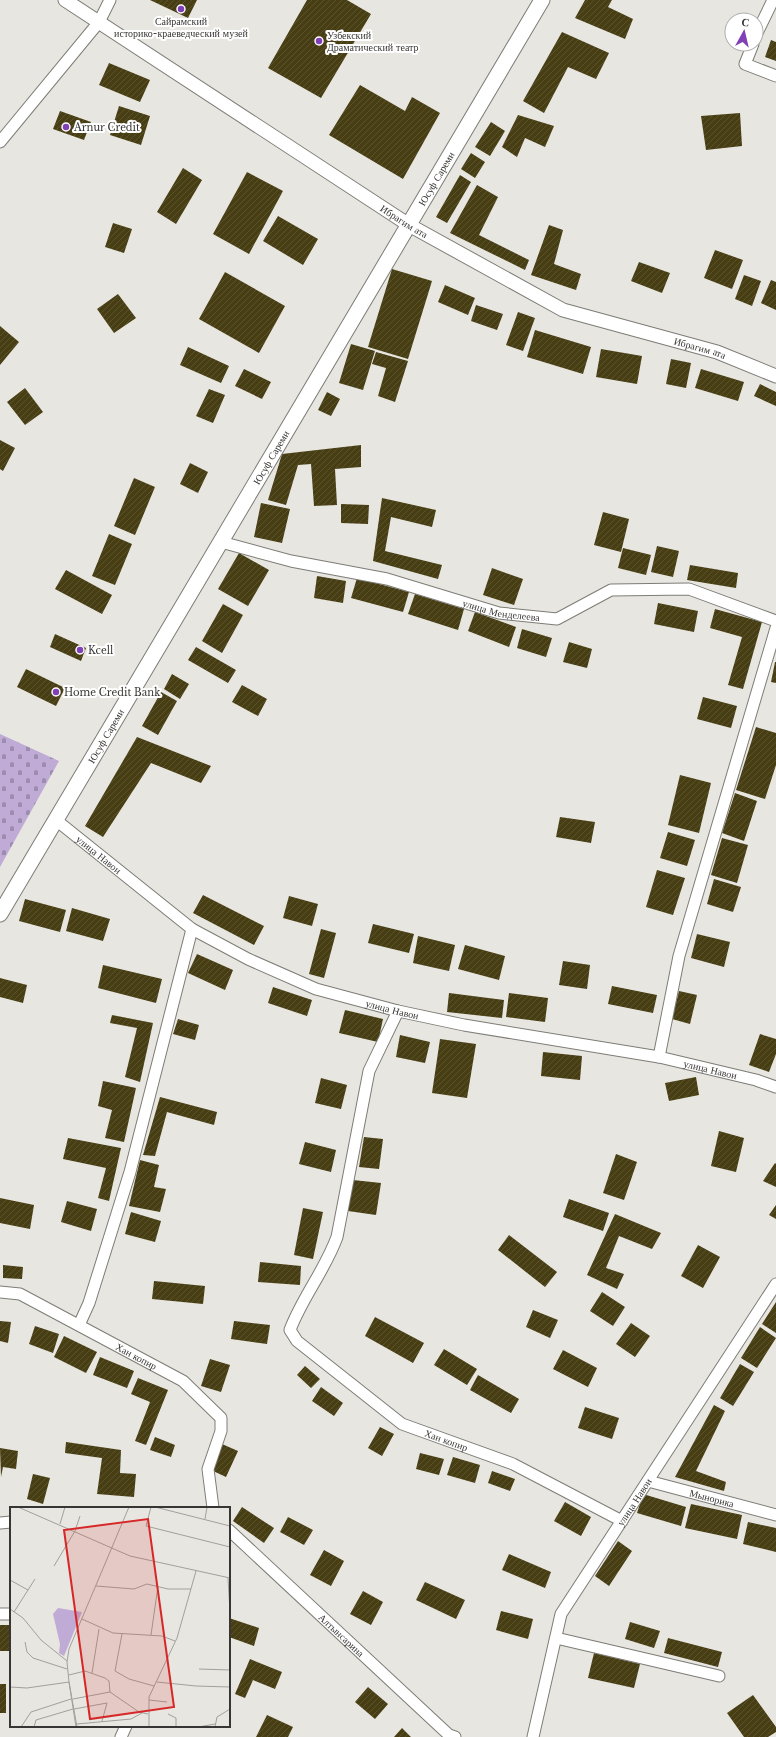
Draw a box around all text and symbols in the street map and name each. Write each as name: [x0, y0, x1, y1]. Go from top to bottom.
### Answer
marker: Сайрамский историко-краеведческий музей: [176, 4, 186, 14]
north arrow: [724, 12, 764, 52]
place label: Сайрамский историко-краеведческий музей: [114, 15, 249, 40]
text: С: [740, 15, 750, 30]
place label: Узбекский Драматический театр: [327, 29, 419, 54]
marker: Узбекский Драматический театр: [314, 36, 324, 46]
place label: Arnur Credit: [73, 121, 140, 134]
marker: Arnur Credit: [61, 122, 71, 132]
street label: Юсуф Сареми: [415, 148, 458, 208]
street label: Ибрагим ата: [378, 202, 431, 241]
street label: Ибрагим ата: [672, 334, 728, 362]
street label: Юсуф Сареми: [250, 427, 292, 487]
street label: улица Менделеева: [461, 596, 541, 624]
place label: Kcell: [88, 644, 113, 657]
marker: Kcell: [75, 645, 85, 655]
place label: Home Credit Bank: [64, 686, 161, 699]
marker: Home Credit Bank: [51, 687, 61, 697]
street label: Юсуф Сареми: [84, 706, 127, 765]
street label: улица Навои: [74, 832, 125, 877]
street label: улица Навои: [364, 996, 421, 1022]
street label: улица Навои: [683, 1057, 739, 1082]
street label: Хан копир: [113, 1340, 159, 1372]
street label: Хан копир: [423, 1426, 470, 1454]
street label: улица Навои: [614, 1475, 655, 1528]
street label: Мынорика: [688, 1486, 736, 1510]
inset map: [10, 1507, 230, 1727]
street label: Алтынсарина: [316, 1611, 368, 1660]

